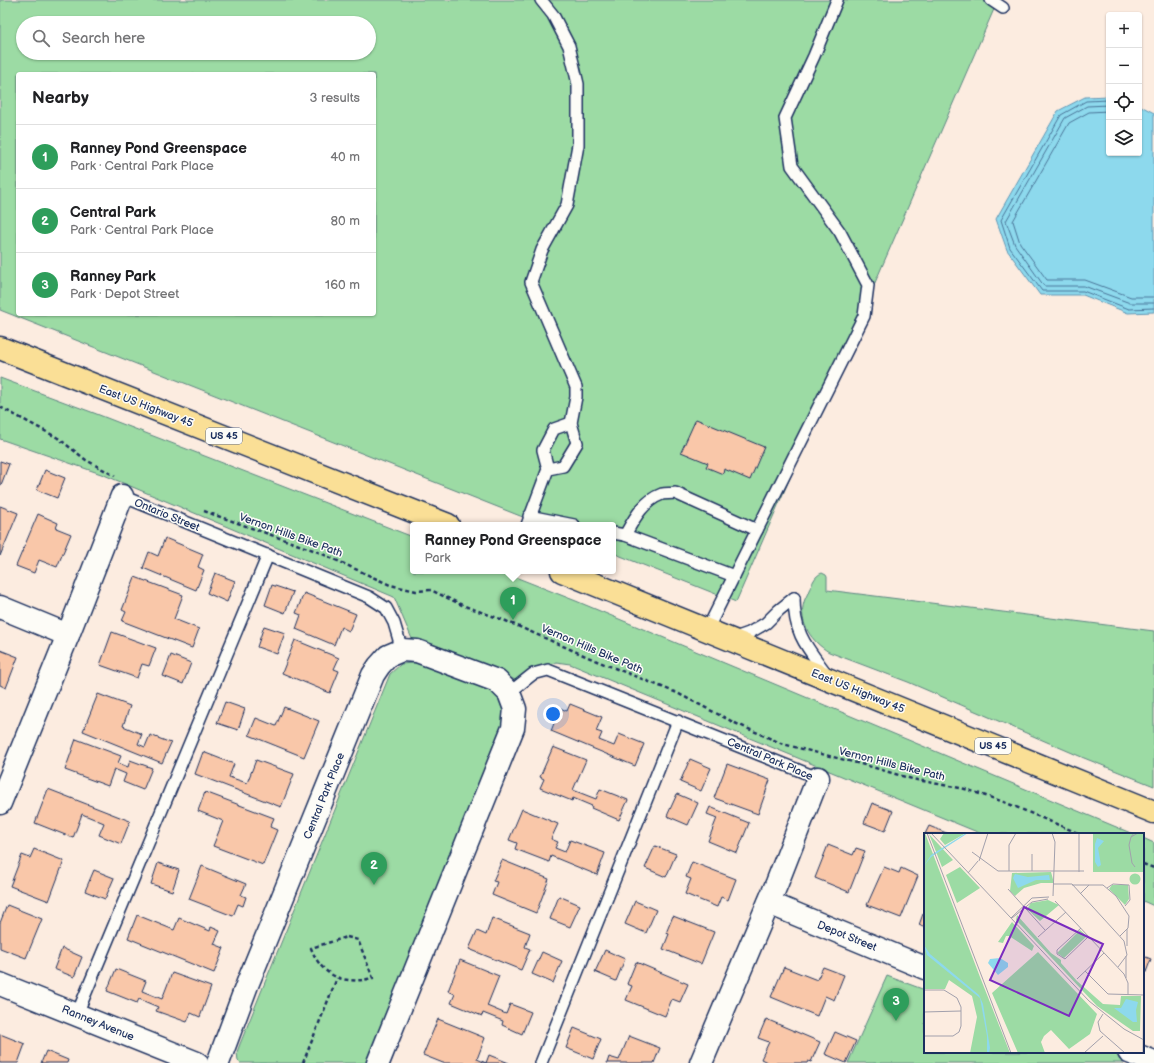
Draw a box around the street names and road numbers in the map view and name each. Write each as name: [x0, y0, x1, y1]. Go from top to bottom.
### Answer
street label: East US Highway 45: [97, 382, 195, 430]
road number: US 45: [206, 428, 242, 444]
street label: Ontario Street: [132, 496, 202, 534]
street label: Vernon Hills Bike Path: [238, 510, 344, 560]
street label: Vernon Hills Bike Path: [539, 622, 645, 676]
street label: East US Highway 45: [809, 666, 907, 716]
street label: Central Park Place: [725, 735, 815, 783]
road number: US 45: [975, 738, 1011, 754]
street label: Vernon Hills Bike Path: [838, 745, 946, 783]
street label: Central Park Place: [301, 750, 347, 841]
street label: Depot Street: [815, 918, 879, 954]
street label: Ranney Avenue: [60, 1003, 137, 1044]

